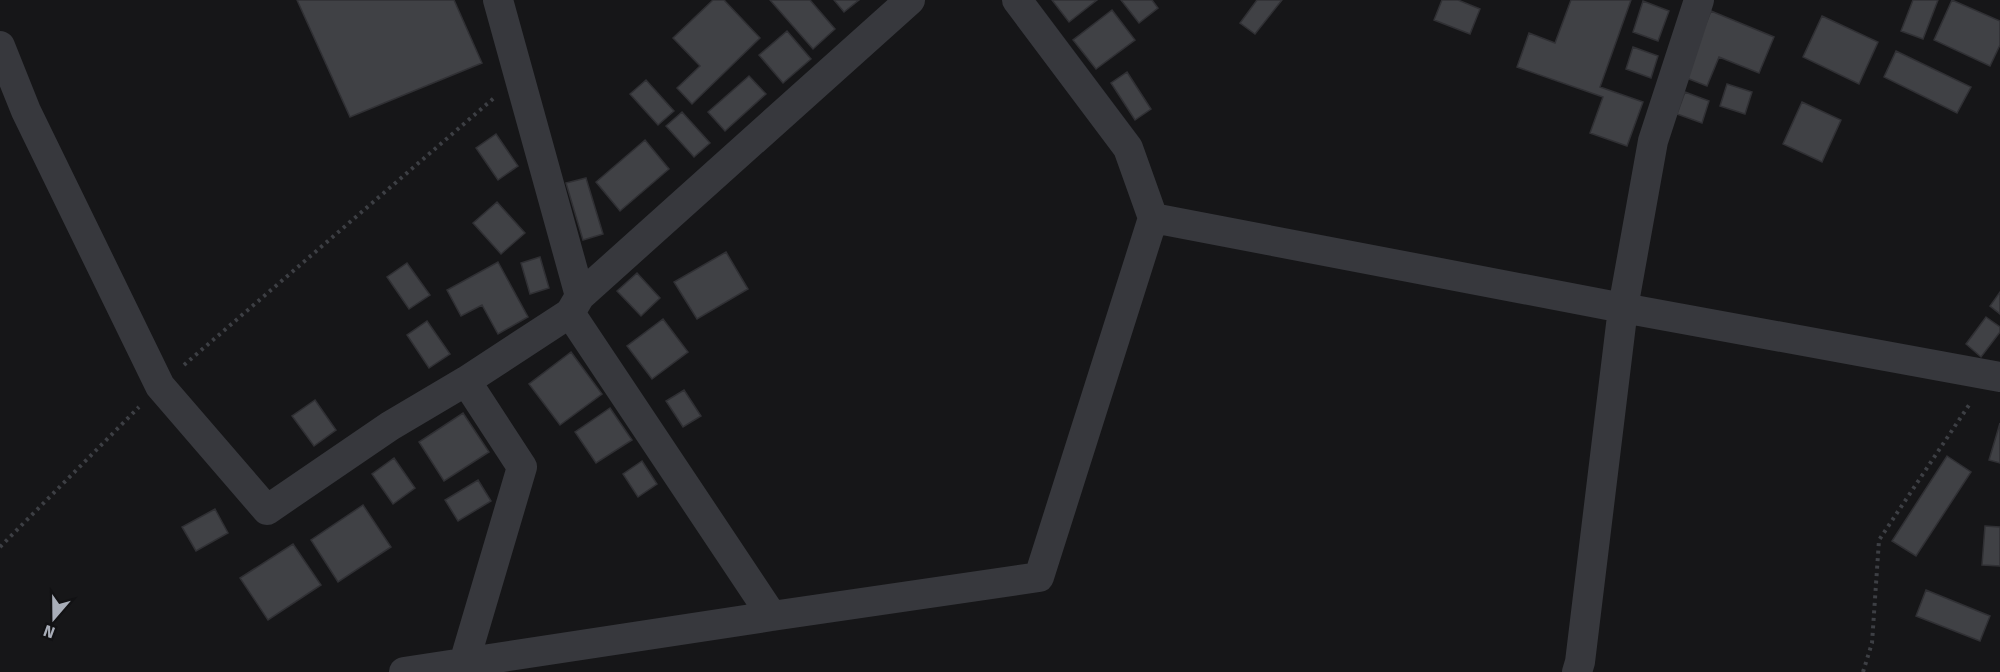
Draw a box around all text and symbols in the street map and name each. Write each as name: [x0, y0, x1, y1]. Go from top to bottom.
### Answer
north arrow: [24, 588, 84, 648]
text: N: [41, 621, 57, 642]

